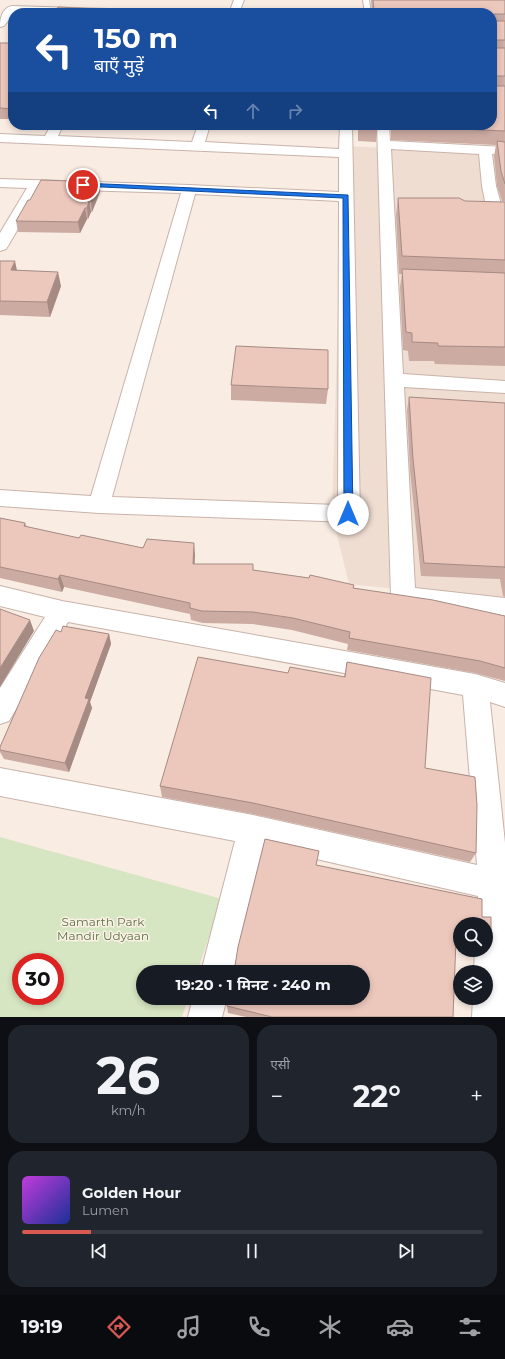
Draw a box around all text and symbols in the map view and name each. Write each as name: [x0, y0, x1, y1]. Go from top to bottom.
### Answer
text: 150 m: [94, 21, 178, 55]
icon: left: [28, 24, 80, 76]
text: बाएँ मुड़ें: [94, 55, 144, 77]
icon: left: [200, 100, 222, 122]
icon: ahead: [242, 100, 264, 122]
icon: right: [284, 100, 306, 122]
pin: [66, 168, 100, 202]
icon: arrive: [72, 174, 94, 196]
position arrow: [327, 493, 369, 535]
park label: Samarth Park Mandir Udyaan: [57, 914, 149, 943]
map controls: [453, 917, 493, 1005]
button: search: [453, 917, 493, 957]
speed limit sign: 30: [12, 953, 64, 1005]
button: layers: [453, 965, 493, 1005]
text: 19:20 · 1 मिनट · 240 m: [175, 975, 331, 994]
text: 26: [96, 1044, 160, 1107]
text: एसी: [271, 1056, 290, 1072]
text: 22°: [353, 1078, 401, 1115]
text: −: [271, 1083, 283, 1110]
text: +: [470, 1083, 483, 1110]
text: km/h: [111, 1102, 146, 1118]
text: Golden Hour: [82, 1183, 181, 1202]
text: Lumen: [82, 1202, 129, 1218]
icon: previous: [88, 1240, 110, 1262]
icon: pause: [241, 1240, 263, 1262]
icon: next: [395, 1240, 417, 1262]
icon: directions: [105, 1313, 133, 1341]
icon: music: [175, 1313, 203, 1341]
icon: phone: [245, 1313, 273, 1341]
icon: climate: [316, 1313, 344, 1341]
icon: car: [386, 1313, 414, 1341]
icon: filters: [456, 1313, 484, 1341]
text: 19:19: [21, 1316, 63, 1338]

